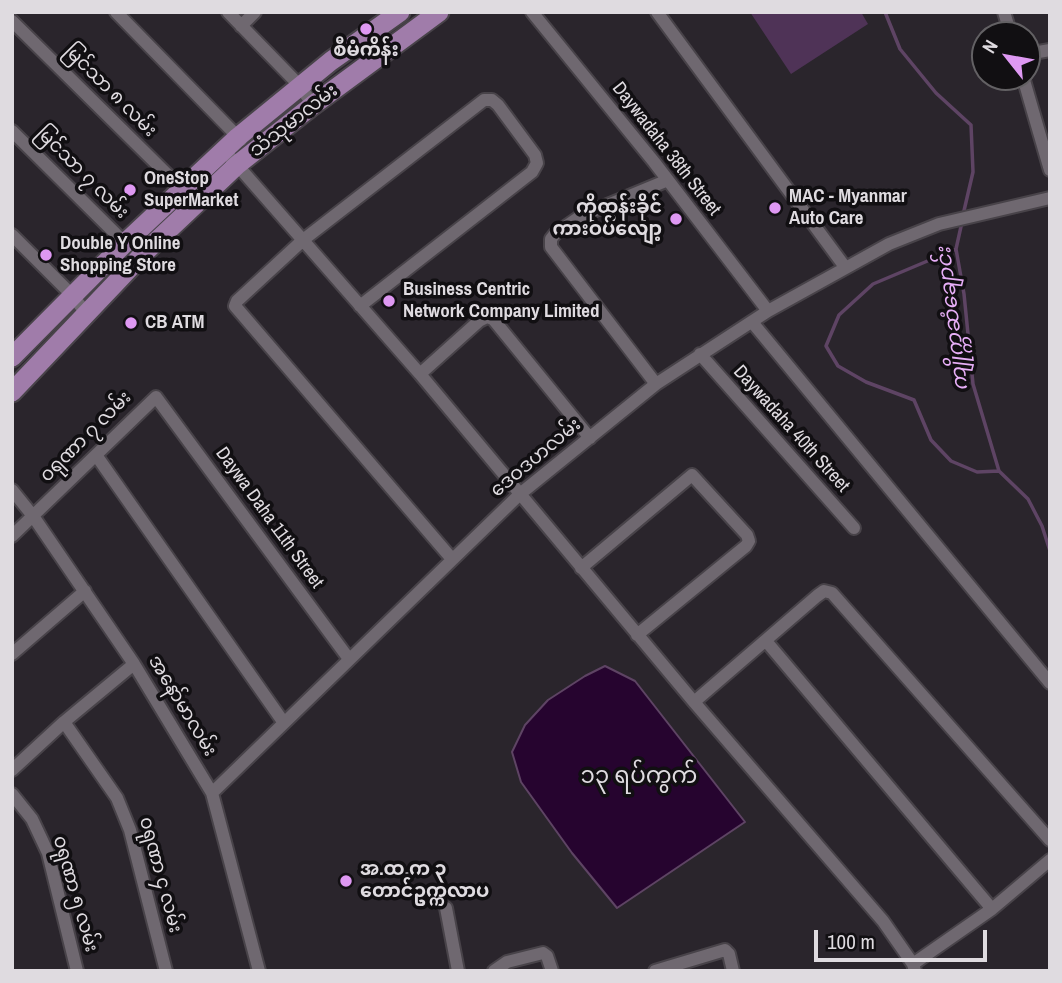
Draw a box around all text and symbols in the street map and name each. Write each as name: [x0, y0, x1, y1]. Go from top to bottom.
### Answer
marker: စီမံကိန်း: [358, 21, 374, 37]
north arrow: [971, 21, 1041, 91]
text: N: [976, 35, 1004, 58]
street label: မြင်သာ ၈ လမ်း: [59, 40, 161, 142]
place label: စီမံကိန်း: [333, 40, 399, 62]
street label: Daywadaha 38th Street: [607, 78, 725, 220]
street label: သံသုမာလမ်း: [246, 80, 342, 162]
street label: မြင်သာ ၇ လမ်း: [31, 122, 133, 224]
place label: OneStop SuperMarket: [144, 168, 238, 212]
marker: OneStop SuperMarket: [122, 182, 138, 198]
place label: MAC - Myanmar Auto Care: [789, 186, 907, 230]
place label: ကိုထွန်းခိုင် ကားဝပ်လျော့: [553, 197, 662, 241]
marker: MAC - Myanmar Auto Care: [767, 200, 783, 216]
marker: ကိုထွန်းခိုင် ကားဝပ်လျော့: [668, 211, 684, 227]
place label: Double Y Online Shopping Store: [60, 233, 180, 277]
water label: ကျိုက္ကဆံချောင်း: [932, 246, 974, 392]
marker: Double Y Online Shopping Store: [38, 247, 54, 263]
place label: Business Centric Network Company Limited: [403, 279, 600, 323]
marker: Business Centric Network Company Limited: [381, 293, 397, 309]
place label: CB ATM: [145, 312, 204, 334]
marker: CB ATM: [123, 315, 139, 331]
street label: Daywadaha 40th Street: [728, 361, 854, 497]
street label: ၀ရုဏာ ၇ လမ်း: [36, 387, 136, 487]
street label: ဒေဝဒဟလမ်း: [486, 414, 586, 502]
street label: Daywa Daha 11th Street: [210, 443, 328, 593]
street label: အနော်မာလမ်း: [143, 651, 221, 761]
district label: ၁၃ ရပ်ကွက်: [581, 763, 697, 791]
street label: ၀ရုဏာ ၄ လမ်း: [134, 815, 186, 935]
street label: ၀ရုဏာ ၅ လမ်း: [47, 833, 103, 955]
place label: အ.ထ.က ၃ တောင်ဥက္ကလာပ: [360, 859, 489, 903]
marker: အ.ထ.က ၃ တောင်ဥက္ကလာပ: [338, 873, 354, 889]
scale bar: [817, 916, 990, 960]
text: 100 m: [827, 927, 875, 956]

